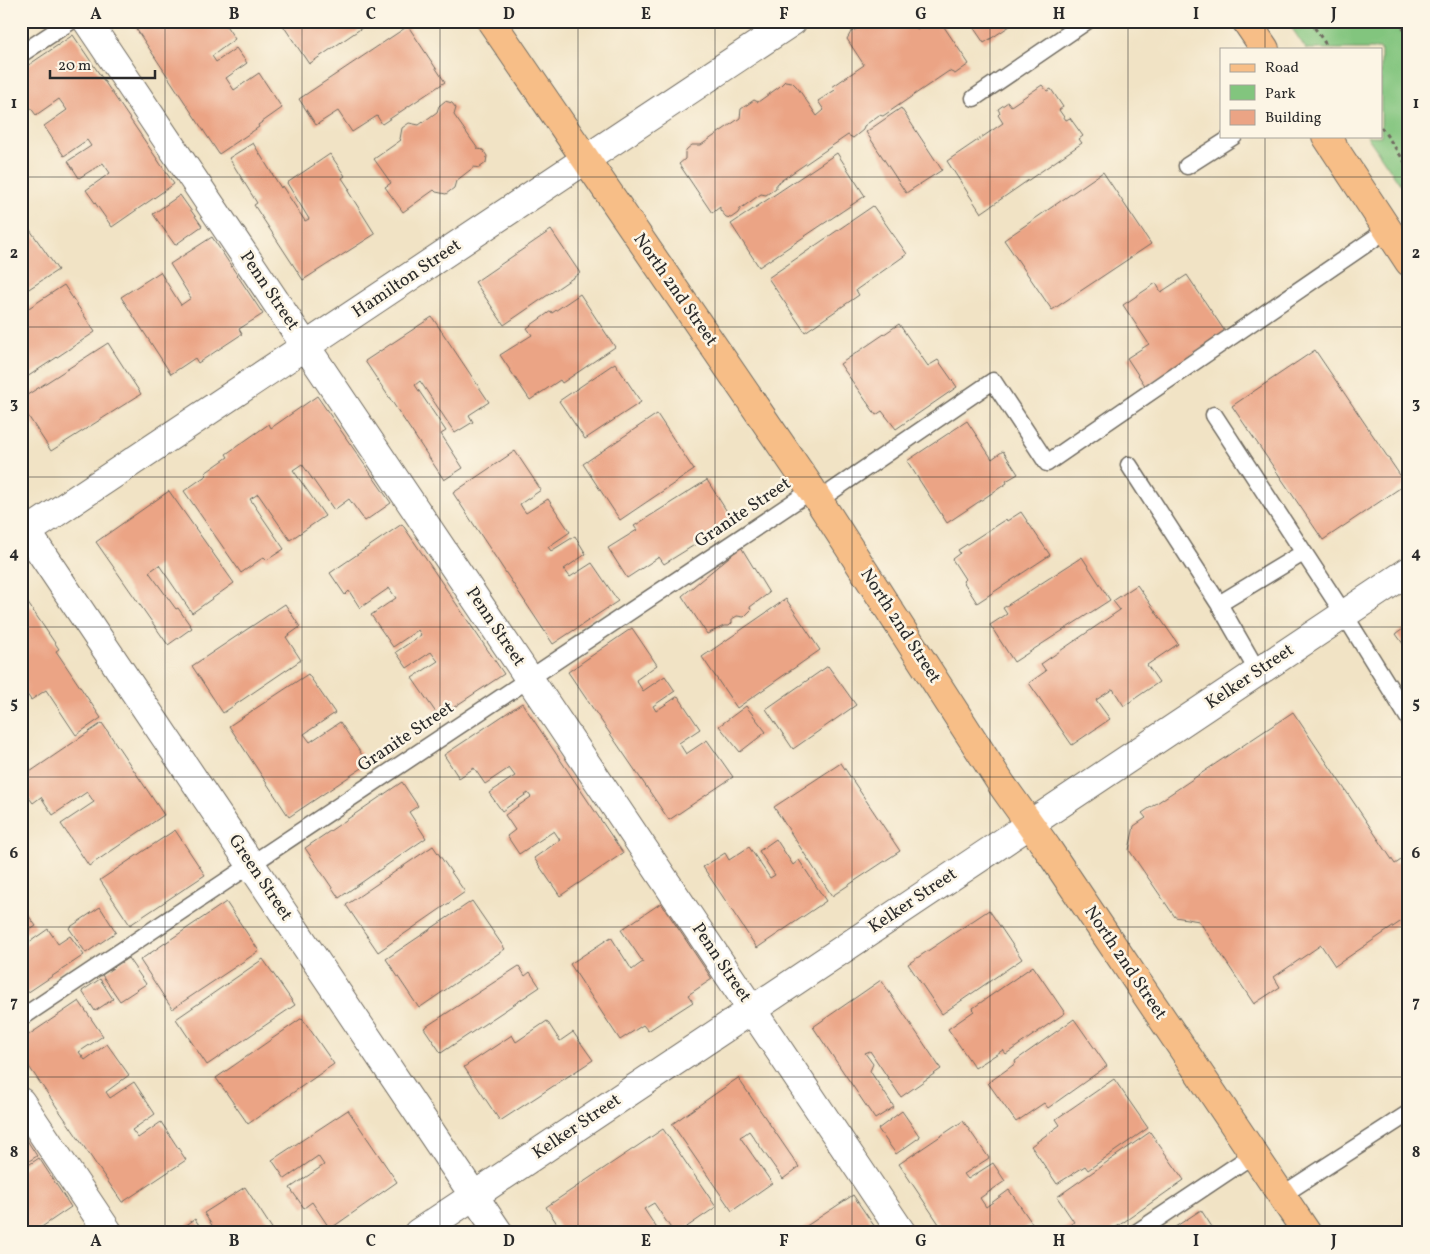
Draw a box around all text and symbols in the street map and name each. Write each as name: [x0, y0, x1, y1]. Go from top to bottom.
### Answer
text: A: [90, 4, 102, 26]
text: B: [229, 4, 240, 26]
text: C: [366, 4, 376, 26]
text: D: [503, 4, 515, 26]
text: E: [641, 4, 651, 26]
text: F: [779, 4, 789, 26]
text: G: [915, 4, 927, 26]
text: H: [1053, 4, 1065, 26]
text: I: [1193, 4, 1199, 26]
text: J: [1330, 4, 1337, 26]
scale bar: [50, 48, 155, 80]
legend: [1220, 48, 1382, 138]
text: 20 m: [58, 56, 91, 77]
text: Road: [1265, 58, 1299, 79]
text: Park: [1265, 84, 1296, 105]
text: 1: [11, 93, 17, 115]
text: 1: [1413, 93, 1419, 115]
text: Building: [1265, 108, 1322, 129]
street label: North 2nd Street: [627, 229, 723, 351]
street label: Hamilton Street: [348, 233, 466, 325]
text: 2: [10, 243, 18, 265]
text: 2: [1412, 243, 1420, 265]
street label: Penn Street: [233, 246, 305, 336]
text: 3: [10, 393, 18, 415]
text: 3: [1412, 393, 1420, 415]
street label: Granite Street: [690, 472, 796, 554]
text: 4: [9, 543, 19, 565]
text: 4: [1411, 543, 1421, 565]
street label: North 2nd Street: [853, 564, 947, 688]
street label: Penn Street: [459, 582, 531, 672]
street label: Kelker Street: [1201, 638, 1299, 716]
text: 5: [10, 693, 18, 715]
text: 5: [1412, 693, 1420, 715]
street label: Granite Street: [353, 696, 459, 778]
street label: Green Street: [222, 830, 298, 926]
text: 6: [10, 843, 19, 865]
text: 6: [1412, 843, 1421, 865]
street label: Kelker Street: [864, 862, 962, 940]
street label: North 2nd Street: [1078, 901, 1172, 1025]
street label: Penn Street: [685, 918, 757, 1008]
text: 7: [10, 992, 18, 1014]
text: 7: [1412, 992, 1420, 1014]
street label: Kelker Street: [528, 1088, 626, 1166]
text: 8: [10, 1142, 18, 1164]
text: 8: [1412, 1142, 1420, 1164]
text: A: [90, 1231, 102, 1253]
text: B: [229, 1231, 240, 1253]
text: C: [366, 1231, 376, 1253]
text: D: [503, 1231, 515, 1253]
text: E: [641, 1231, 651, 1253]
text: F: [779, 1231, 789, 1253]
text: G: [915, 1231, 927, 1253]
text: H: [1053, 1231, 1065, 1253]
text: I: [1193, 1231, 1199, 1253]
text: J: [1330, 1231, 1337, 1253]

